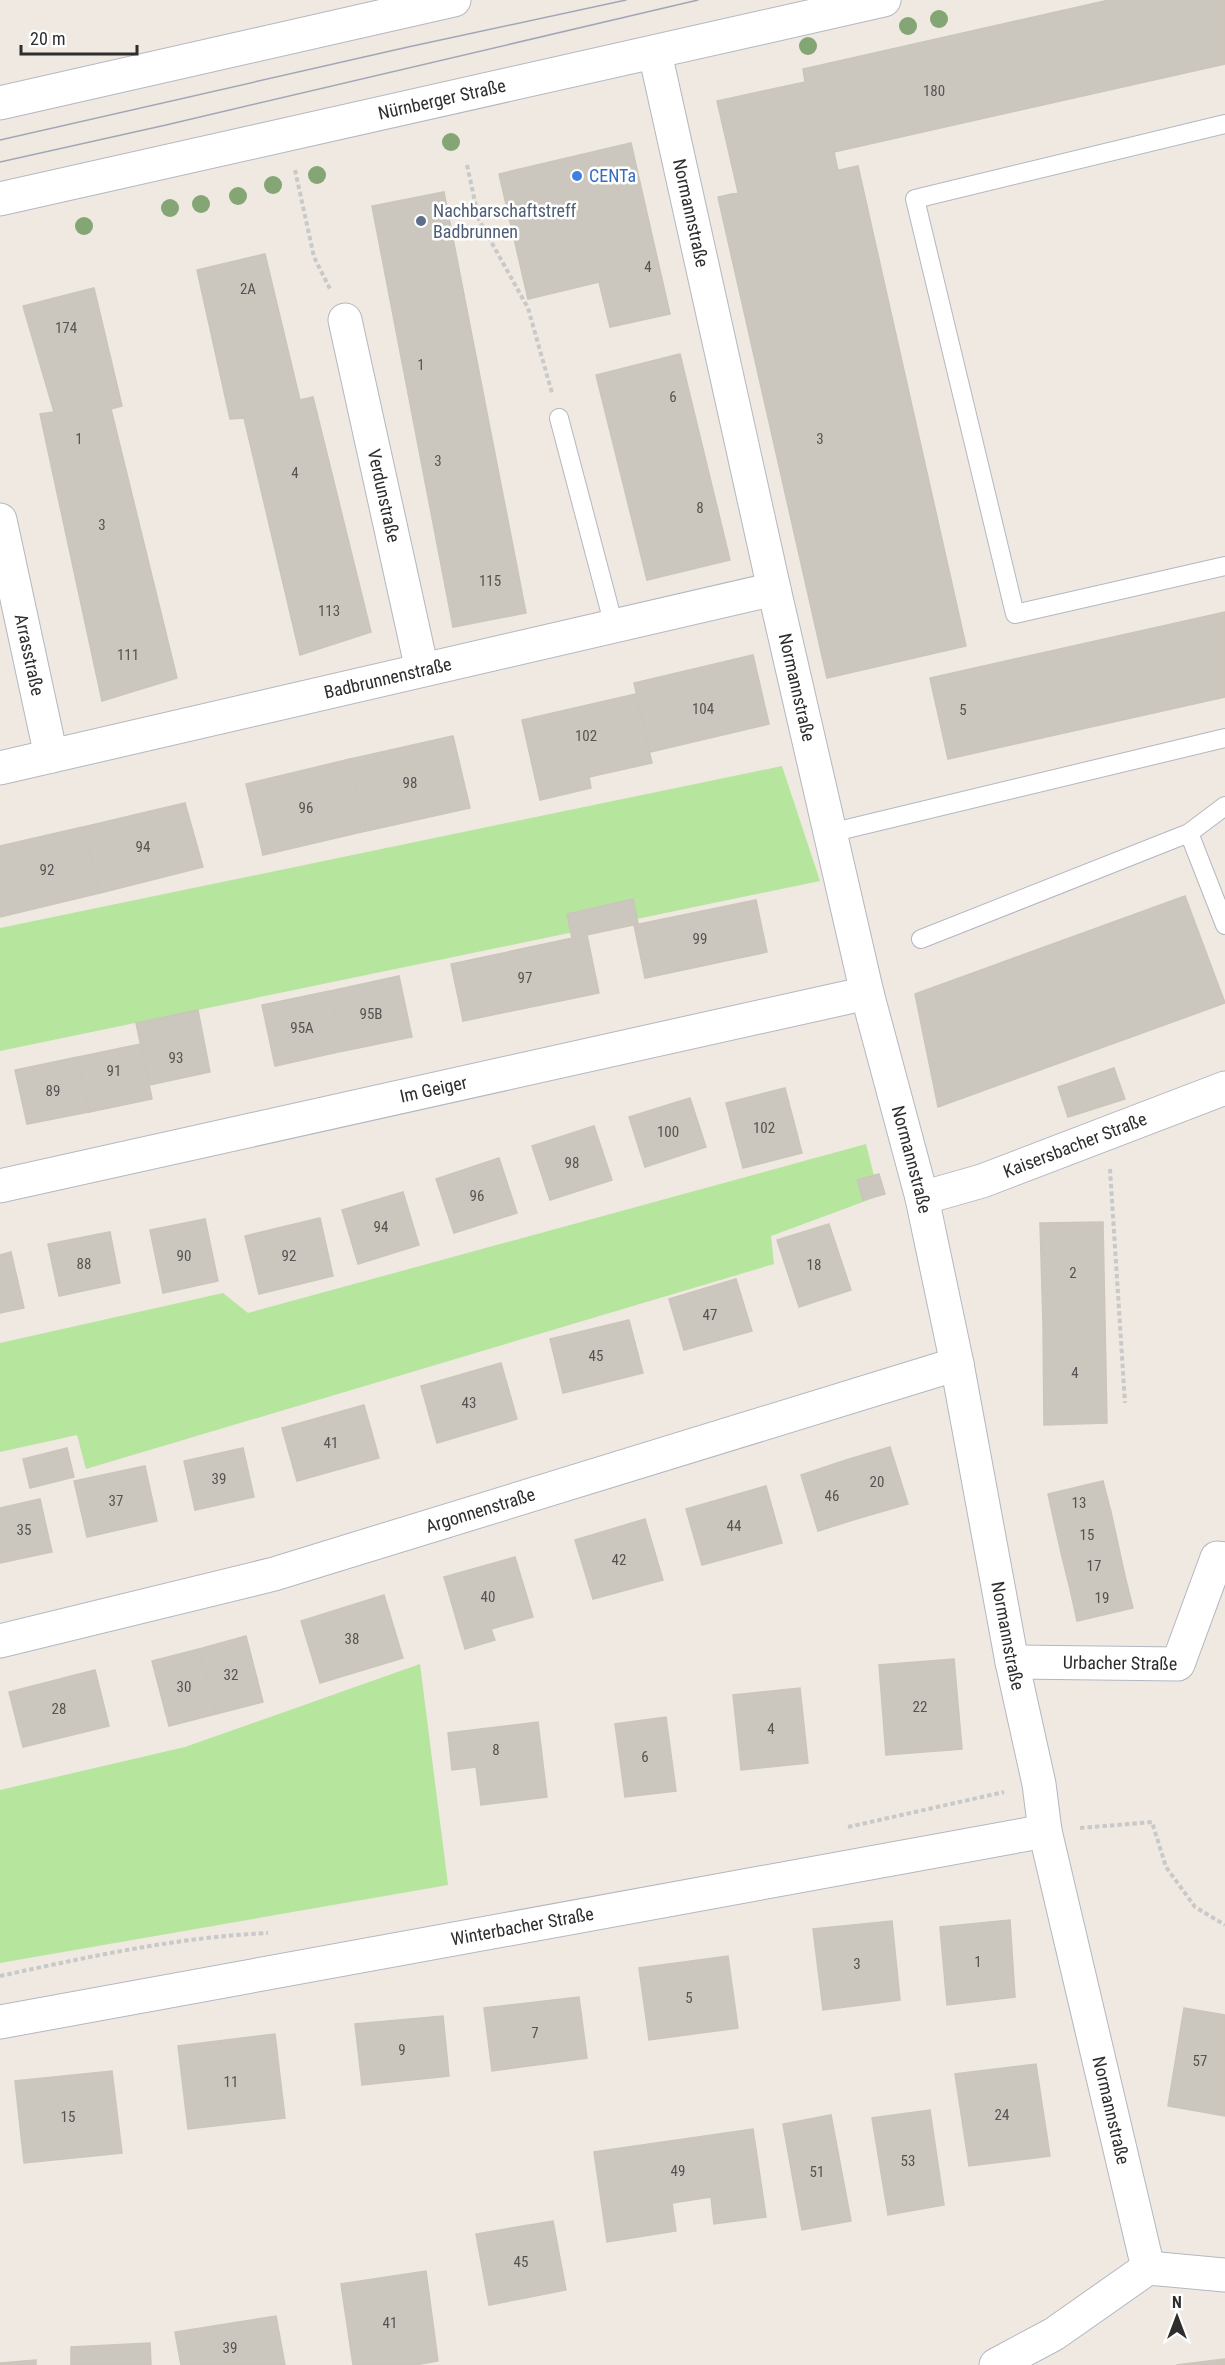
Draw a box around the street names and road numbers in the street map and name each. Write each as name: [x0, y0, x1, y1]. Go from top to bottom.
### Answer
street label: Nürnberger Straße: [376, 75, 508, 124]
street label: Normannstraße: [669, 157, 713, 269]
street label: Verdunstraße: [364, 447, 405, 544]
street label: Arrasstraße: [11, 612, 49, 698]
street label: Normannstraße: [775, 631, 820, 743]
street label: Badbrunnenstraße: [322, 653, 453, 703]
street label: Im Geiger: [398, 1071, 469, 1107]
street label: Normannstraße: [888, 1103, 936, 1215]
street label: Kaisersbacher Straße: [1000, 1108, 1150, 1182]
street label: Argonnenstraße: [423, 1483, 538, 1537]
street label: Normannstraße: [987, 1580, 1029, 1692]
street label: Urbacher Straße: [1063, 1652, 1177, 1674]
street label: Winterbacher Straße: [449, 1903, 595, 1949]
street label: Normannstraße: [1088, 2054, 1134, 2167]

